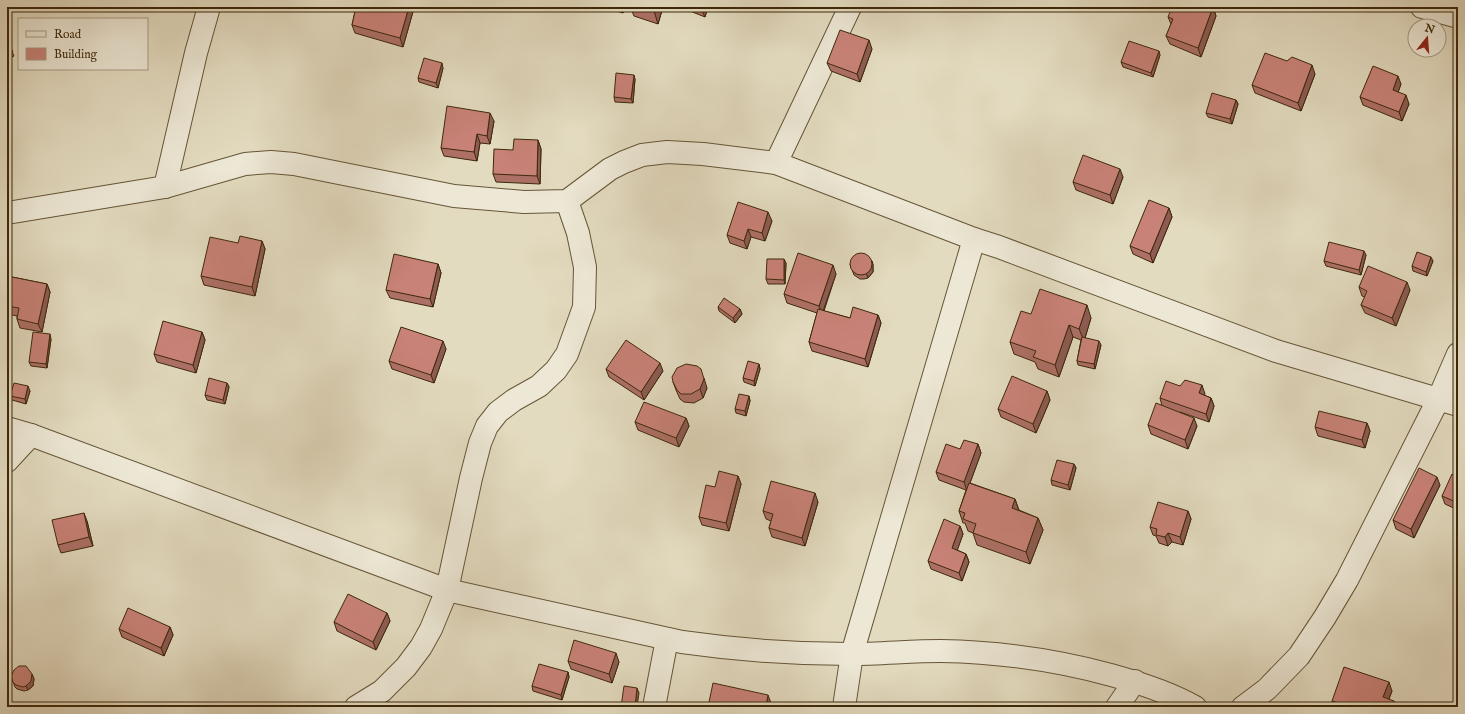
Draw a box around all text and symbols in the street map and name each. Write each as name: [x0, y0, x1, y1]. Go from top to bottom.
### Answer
legend: [18, 18, 148, 70]
north arrow: [1407, 18, 1447, 58]
text: N: [1422, 21, 1437, 38]
text: Road: [54, 27, 82, 42]
text: Building: [54, 47, 98, 62]

